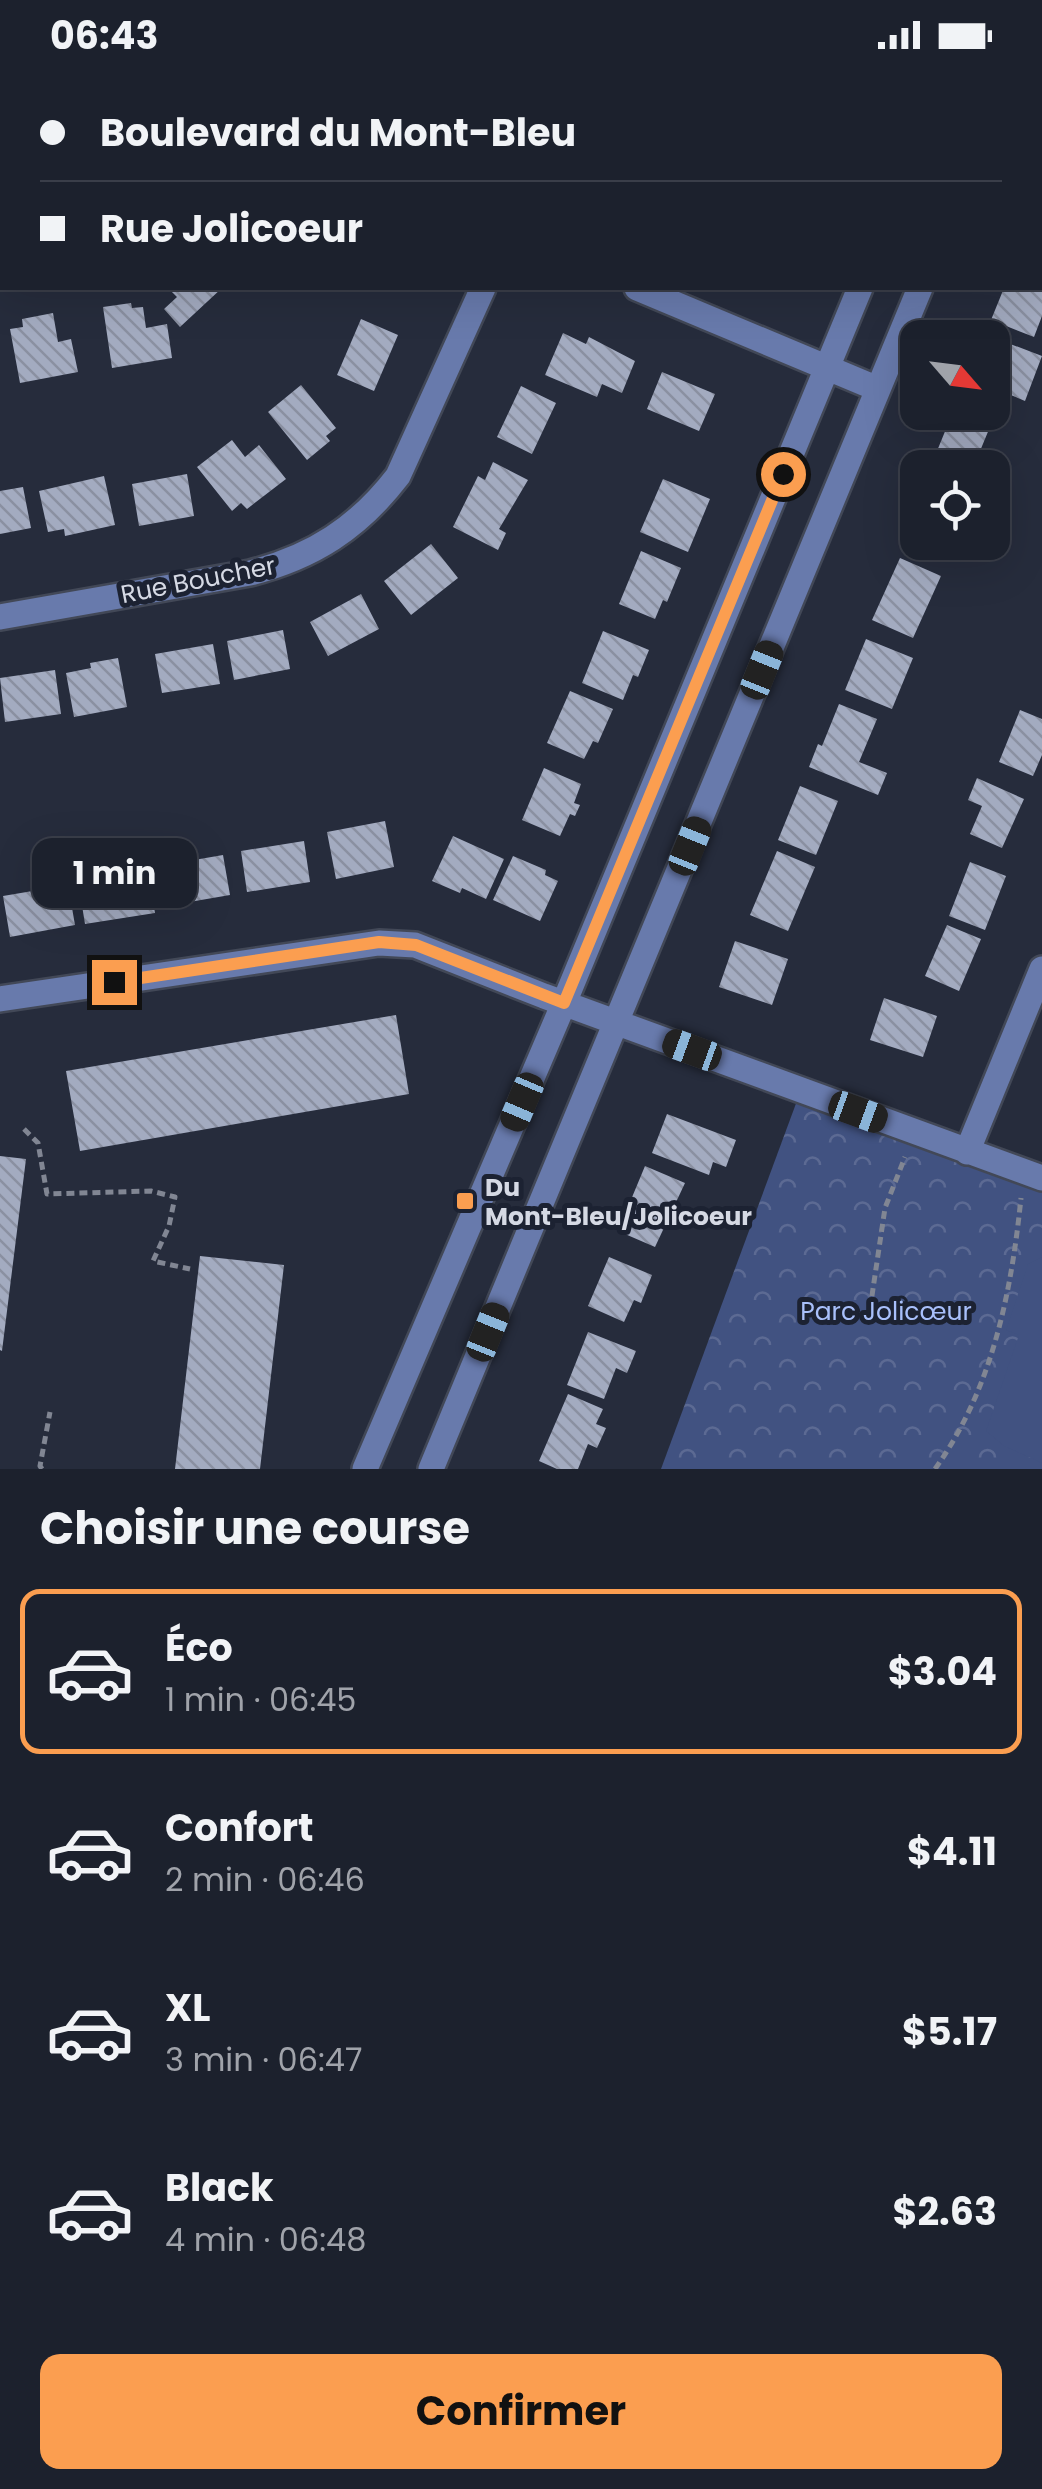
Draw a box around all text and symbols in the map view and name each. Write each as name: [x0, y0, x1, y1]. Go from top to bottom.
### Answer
text: 06:43: [50, 9, 159, 62]
text: Boulevard du Mont-Bleu: [100, 106, 576, 159]
text: Rue Jolicoeur: [100, 202, 363, 255]
north arrow: [900, 320, 1010, 430]
map controls: [900, 320, 1010, 560]
button: locate: [900, 450, 1010, 560]
route start: [761, 452, 806, 497]
street label: Rue Boucher: [118, 548, 278, 612]
car: [737, 637, 787, 703]
car: [665, 813, 715, 879]
callout: 1 min: [32, 837, 196, 907]
text: 1 min: [73, 850, 156, 895]
route end: [92, 960, 137, 1005]
car: [659, 1026, 725, 1074]
car: [496, 1069, 548, 1135]
car: [825, 1088, 891, 1136]
place label: Du Mont-Bleu/Jolicoeur: [485, 1170, 752, 1234]
marker: Du Mont-Bleu/Jolicoeur: [454, 1190, 476, 1212]
park label: Parc Jolicœur: [800, 1294, 972, 1329]
car: [463, 1299, 513, 1365]
text: Choisir une course: [40, 1497, 470, 1560]
text: Éco: [165, 1621, 233, 1674]
icon: car: [45, 1627, 135, 1717]
text: $3.04: [888, 1645, 997, 1698]
text: 1 min · 06:45: [165, 1677, 356, 1722]
text: Confort: [165, 1801, 313, 1854]
icon: car: [45, 1807, 135, 1897]
text: $4.11: [907, 1825, 997, 1878]
text: 2 min · 06:46: [165, 1857, 365, 1902]
text: XL: [165, 1981, 210, 2034]
icon: car: [45, 1987, 135, 2077]
text: $5.17: [902, 2005, 997, 2058]
text: 3 min · 06:47: [165, 2037, 362, 2082]
text: Black: [165, 2161, 274, 2214]
icon: car: [45, 2167, 135, 2257]
text: $2.63: [892, 2185, 997, 2238]
text: 4 min · 06:48: [165, 2217, 366, 2262]
button: Confirmer: [40, 2354, 1002, 2469]

